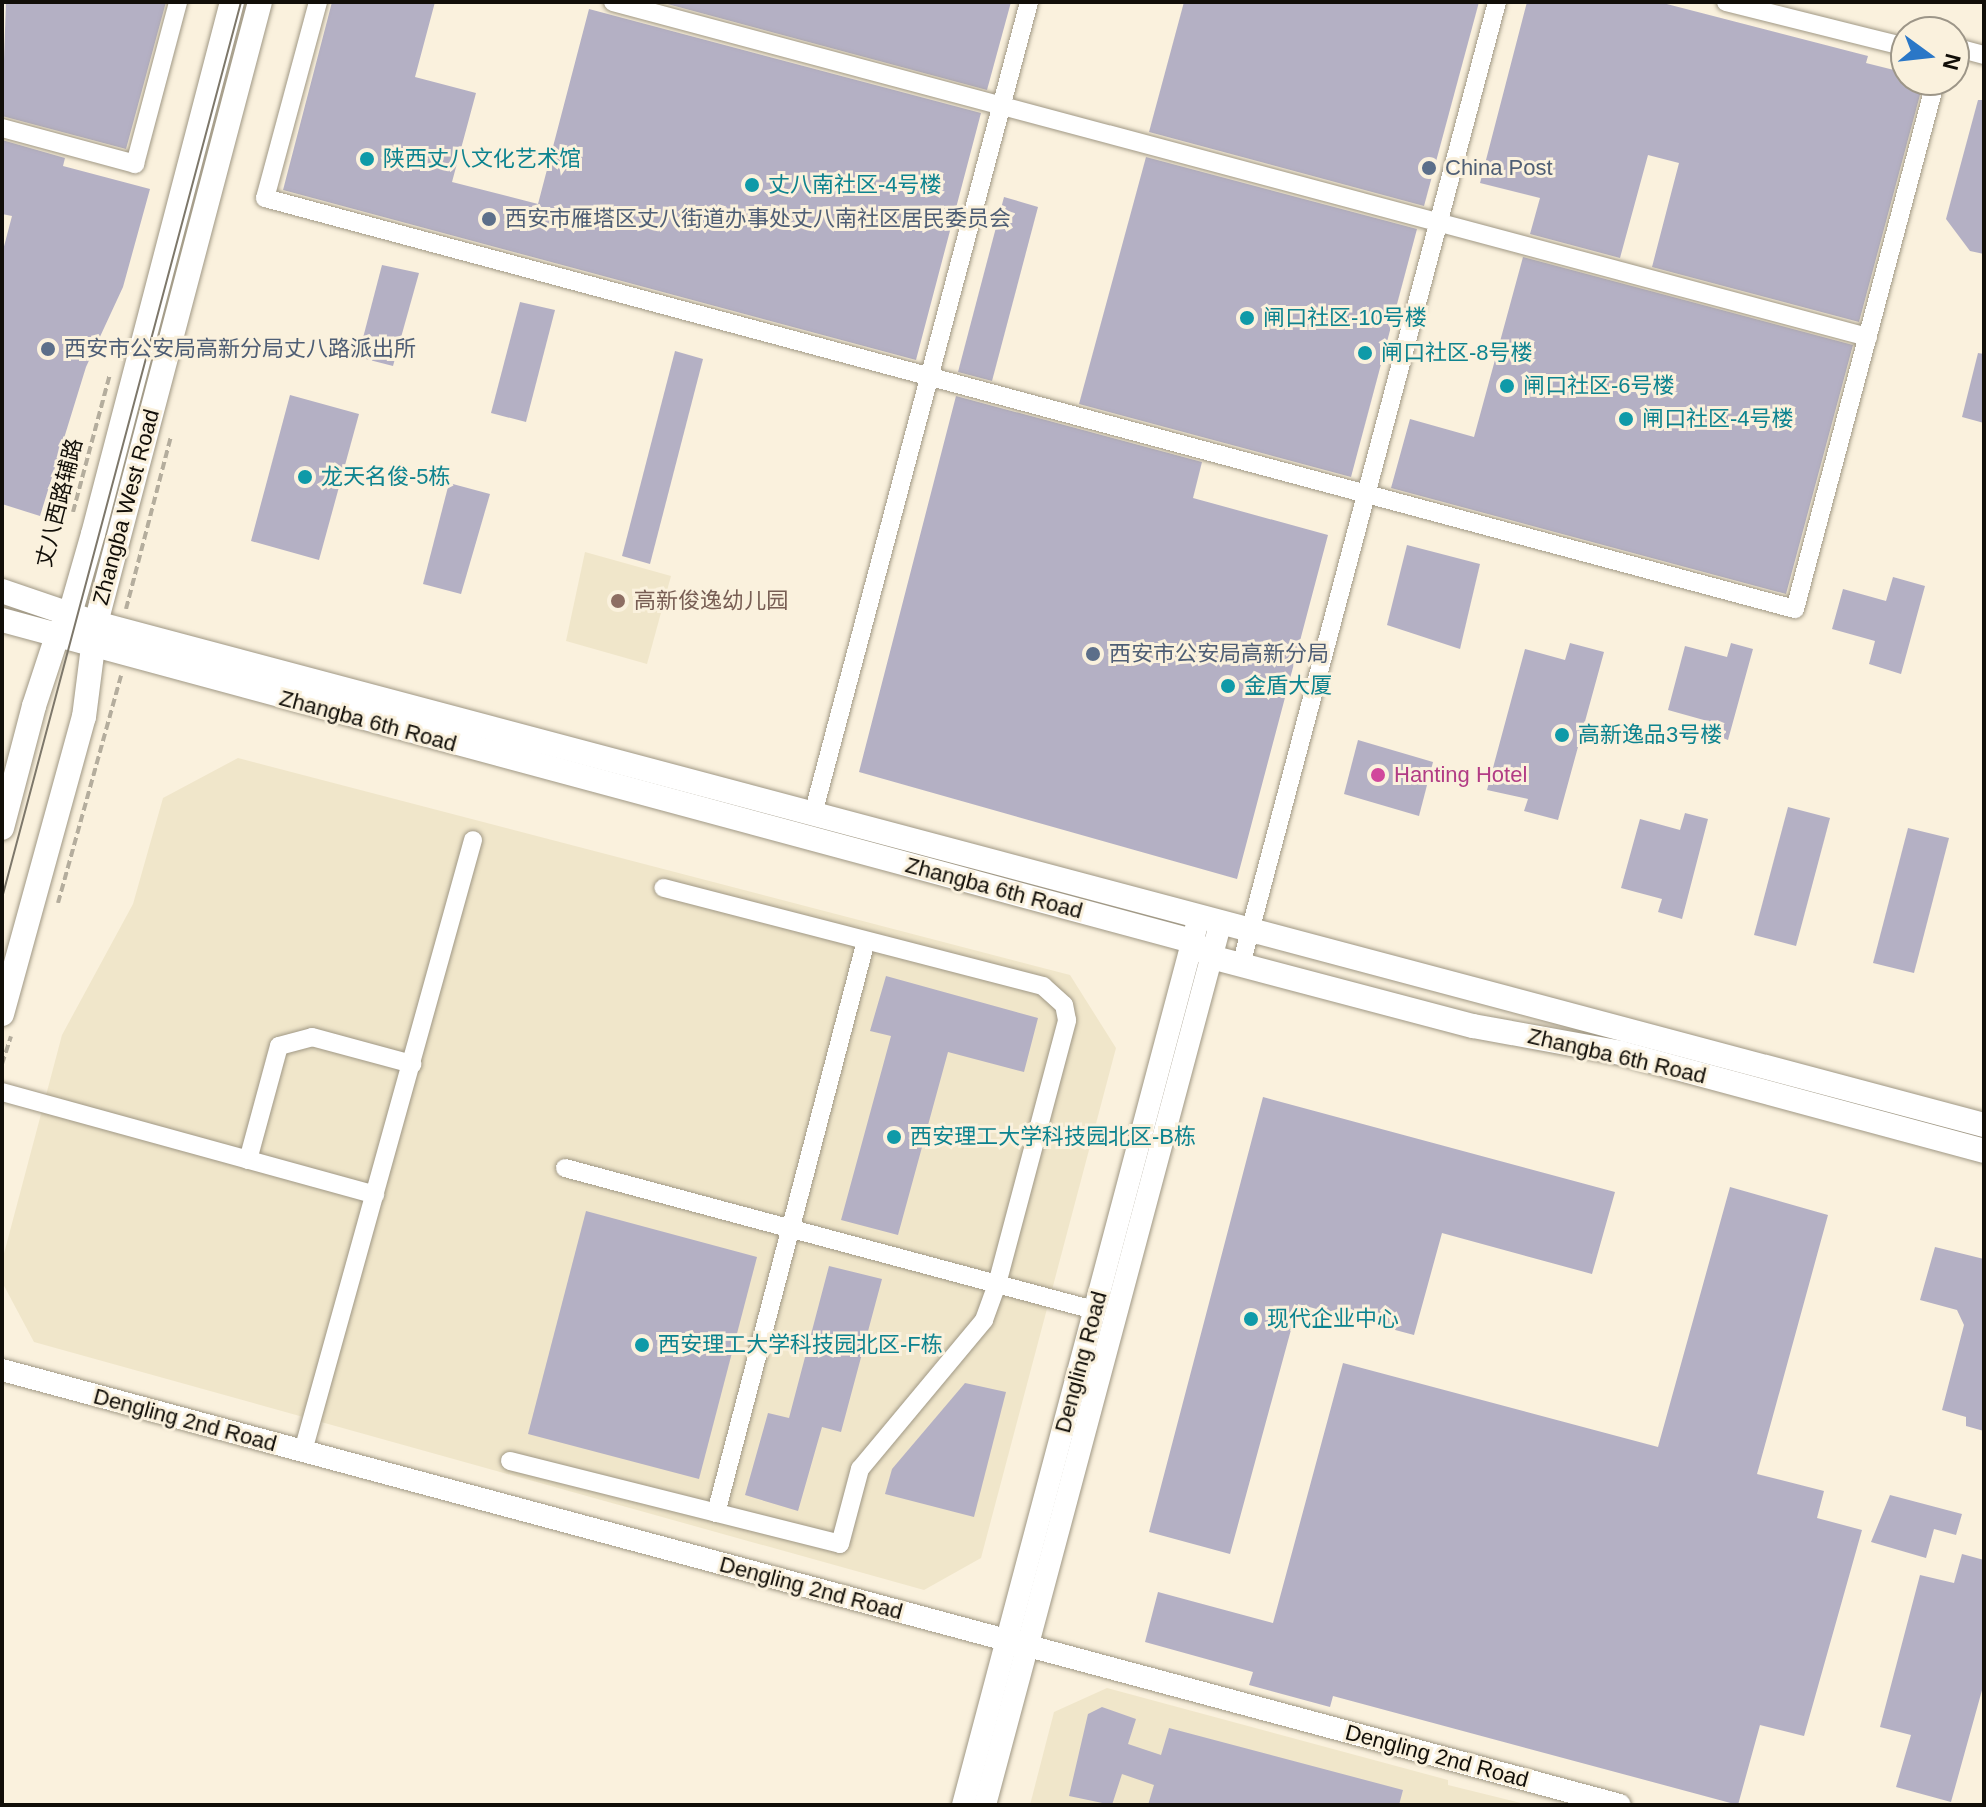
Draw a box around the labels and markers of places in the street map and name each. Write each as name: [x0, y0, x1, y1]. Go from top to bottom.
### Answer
place label: 陕西丈八文化艺术馆: [383, 146, 581, 172]
marker: 陕西丈八文化艺术馆: [358, 150, 376, 168]
place label: China Post: [1445, 155, 1553, 181]
marker: China Post: [1420, 159, 1438, 177]
place label: 丈八南社区-4号楼: [768, 172, 942, 198]
marker: 丈八南社区-4号楼: [743, 176, 761, 194]
place label: 西安市雁塔区丈八街道办事处丈八南社区居民委员会: [505, 206, 1011, 232]
marker: 西安市雁塔区丈八街道办事处丈八南社区居民委员会: [480, 210, 498, 228]
place label: 闸口社区-10号楼: [1263, 305, 1427, 331]
marker: 闸口社区-10号楼: [1238, 309, 1256, 327]
place label: 西安市公安局高新分局丈八路派出所: [64, 336, 416, 362]
marker: 西安市公安局高新分局丈八路派出所: [39, 340, 57, 358]
place label: 闸口社区-8号楼: [1381, 340, 1533, 366]
marker: 闸口社区-8号楼: [1356, 344, 1374, 362]
place label: 闸口社区-6号楼: [1523, 373, 1675, 399]
marker: 闸口社区-6号楼: [1498, 377, 1516, 395]
place label: 闸口社区-4号楼: [1642, 406, 1794, 432]
marker: 闸口社区-4号楼: [1617, 410, 1635, 428]
place label: 龙天名俊-5栋: [321, 464, 451, 490]
marker: 龙天名俊-5栋: [296, 468, 314, 486]
place label: 高新俊逸幼儿园: [634, 588, 788, 614]
marker: 高新俊逸幼儿园: [609, 592, 627, 610]
place label: 西安市公安局高新分局: [1109, 641, 1329, 667]
marker: 西安市公安局高新分局: [1084, 645, 1102, 663]
place label: 金盾大厦: [1244, 673, 1332, 699]
marker: 金盾大厦: [1219, 677, 1237, 695]
place label: 高新逸品3号楼: [1578, 722, 1722, 748]
marker: 高新逸品3号楼: [1553, 726, 1571, 744]
place label: Hanting Hotel: [1394, 762, 1527, 788]
marker: Hanting Hotel: [1369, 766, 1387, 784]
place label: 西安理工大学科技园北区-B栋: [910, 1124, 1196, 1150]
marker: 西安理工大学科技园北区-B栋: [885, 1128, 903, 1146]
place label: 现代企业中心: [1267, 1306, 1399, 1332]
marker: 现代企业中心: [1242, 1310, 1260, 1328]
place label: 西安理工大学科技园北区-F栋: [658, 1332, 943, 1358]
marker: 西安理工大学科技园北区-F栋: [633, 1336, 651, 1354]

